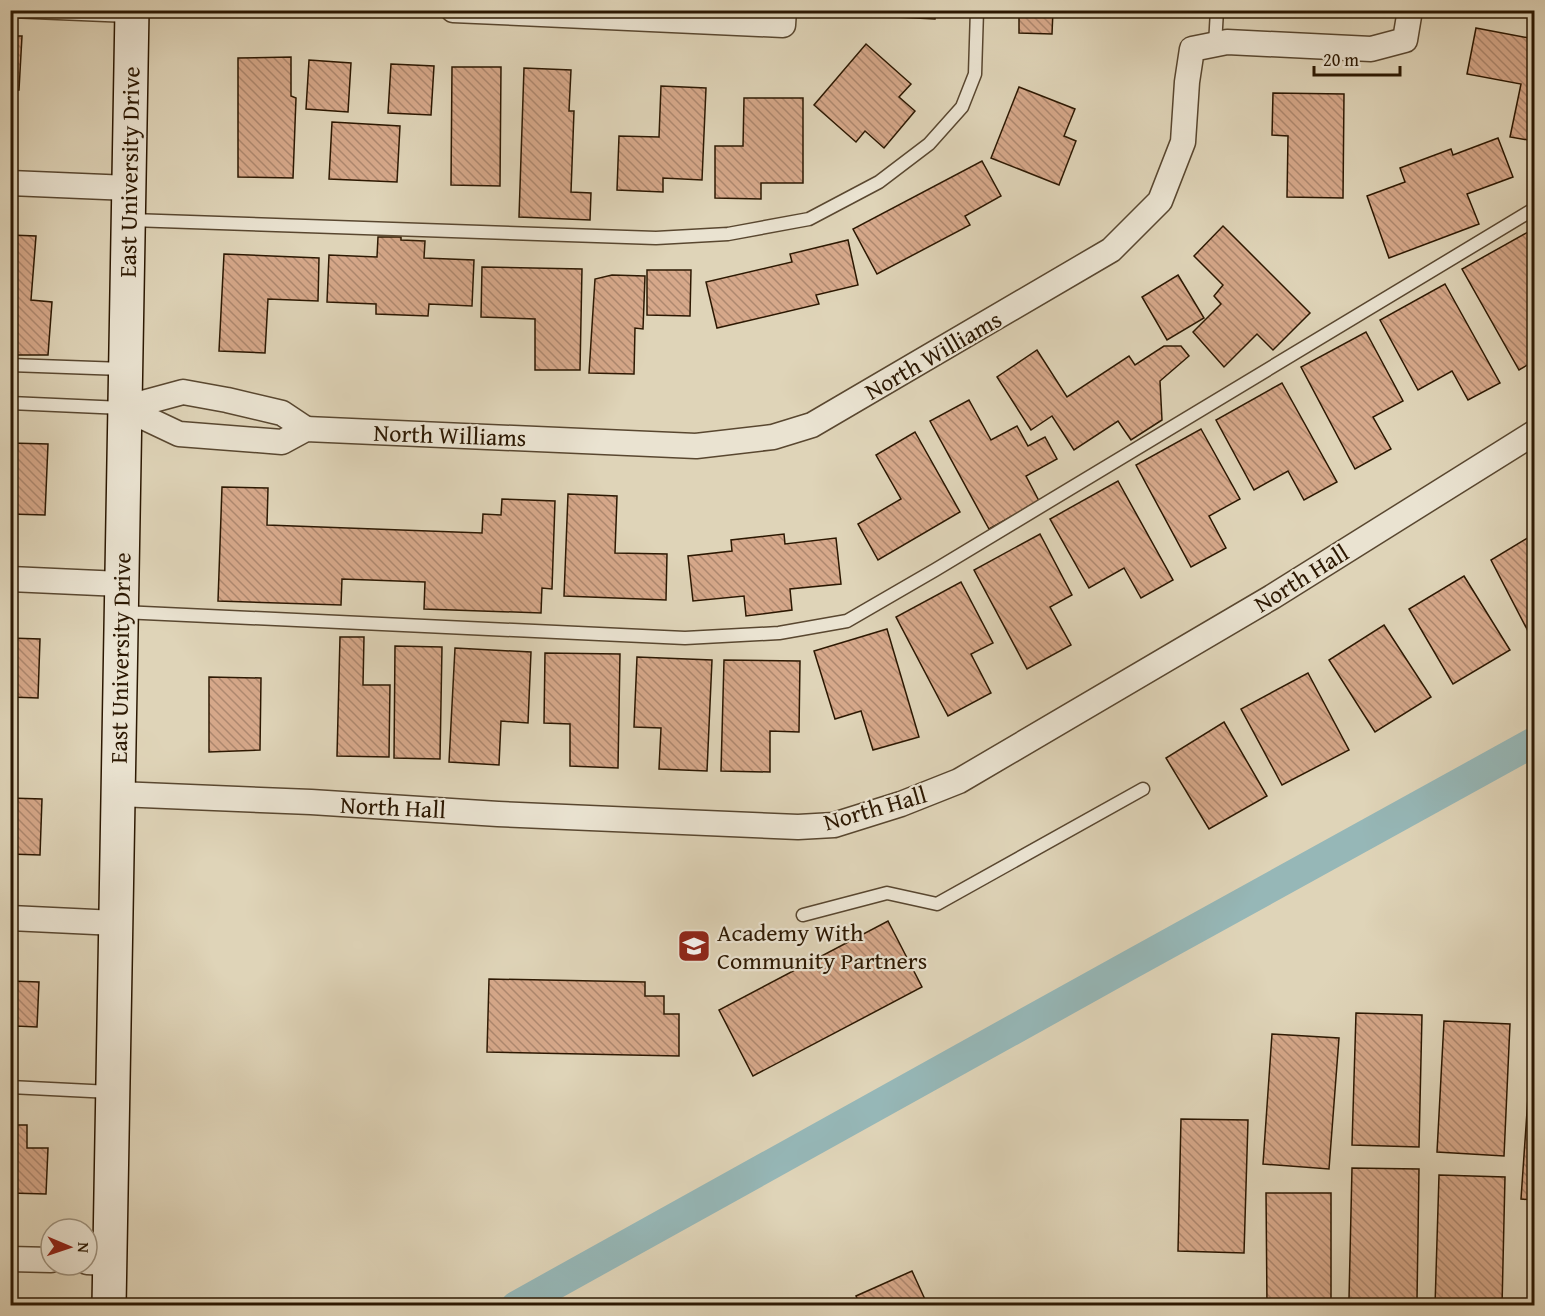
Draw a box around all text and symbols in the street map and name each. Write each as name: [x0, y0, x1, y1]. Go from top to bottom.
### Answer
scale bar: [1314, 39, 1400, 77]
text: 20 m: [1323, 46, 1359, 73]
street label: East University Drive: [110, 66, 148, 278]
street label: North Williams: [858, 302, 1008, 408]
street label: North Williams: [373, 415, 527, 455]
street label: North Hall: [1247, 535, 1355, 621]
street label: East University Drive: [101, 552, 139, 764]
street label: North Hall: [819, 777, 931, 839]
street label: North Hall: [339, 787, 447, 827]
place label: Academy With Community Partners: [717, 915, 927, 978]
school or university icon: Academy With Community Partners: [676, 928, 712, 964]
north arrow: [39, 1217, 99, 1277]
text: N: [72, 1242, 96, 1254]

